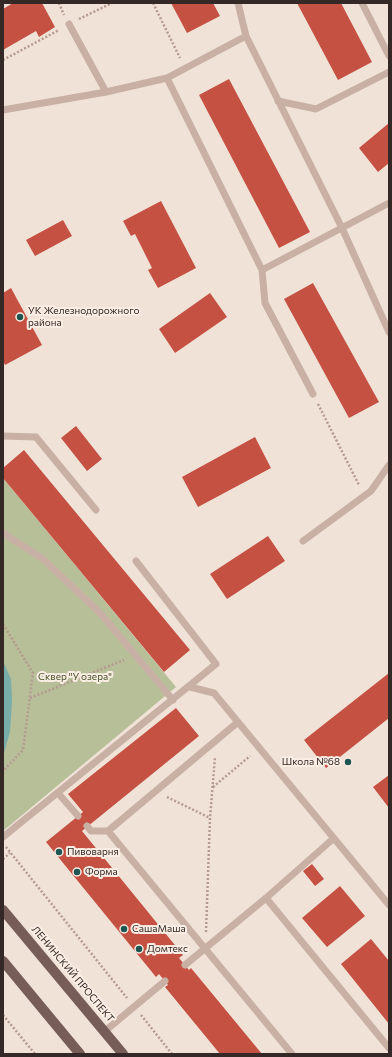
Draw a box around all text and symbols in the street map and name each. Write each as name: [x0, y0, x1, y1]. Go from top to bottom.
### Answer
place label: УК Железнодорожного района: [28, 305, 139, 328]
marker: УК Железнодорожного района: [15, 312, 25, 322]
park label: Сквер "У озера": [38, 671, 112, 683]
place label: Школа №68: [282, 756, 340, 768]
marker: Школа №68: [343, 757, 353, 767]
place label: Пивоварня: [67, 846, 119, 858]
marker: Пивоварня: [54, 847, 64, 857]
place label: Форма: [85, 866, 118, 878]
marker: Форма: [72, 867, 82, 877]
street label: ЛЕНИНСКИЙ ПРОСПЕКТ: [29, 923, 117, 1025]
place label: СашаМаша: [132, 923, 186, 935]
marker: СашаМаша: [119, 924, 129, 934]
place label: Домтекс: [147, 943, 188, 955]
marker: Домтекс: [134, 944, 144, 954]

